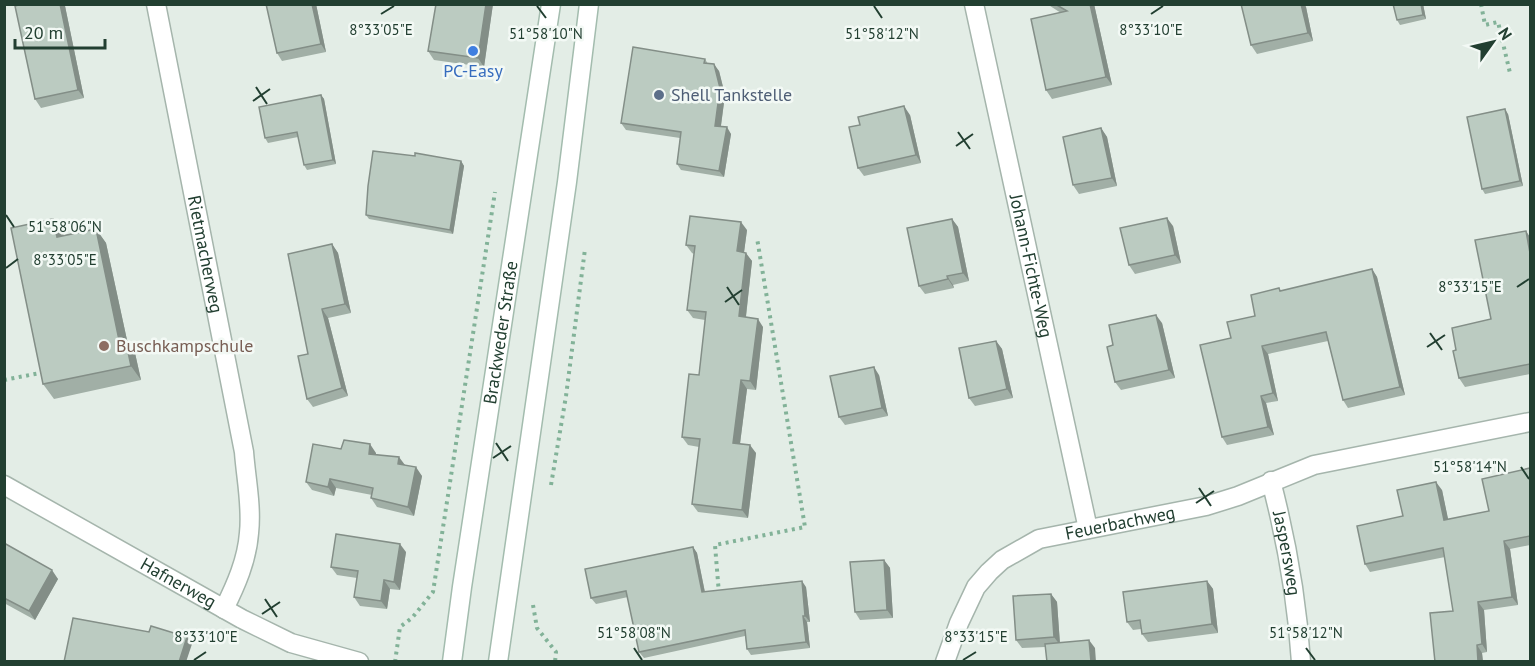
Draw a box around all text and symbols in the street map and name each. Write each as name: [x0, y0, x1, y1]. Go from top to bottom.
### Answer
scale bar: [15, 12, 105, 50]
north arrow: [1463, 12, 1523, 72]
text: 8°33'05"E: [349, 20, 413, 39]
text: 8°33'10"E: [1119, 20, 1183, 39]
text: 20 m: [24, 21, 63, 44]
text: 51°58'10"N: [509, 24, 583, 43]
text: 51°58'12"N: [845, 24, 919, 43]
text: N: [1494, 24, 1517, 44]
marker: PC-Easy: [466, 44, 480, 58]
place label: PC-Easy: [443, 59, 503, 82]
place label: Shell Tankstelle: [671, 83, 792, 106]
marker: Shell Tankstelle: [652, 88, 666, 102]
street label: Johann-Fichte-Weg: [1004, 191, 1058, 340]
street label: Rietmacherweg: [183, 193, 228, 315]
text: 51°58'06"N: [28, 217, 102, 236]
text: 8°33'05"E: [33, 250, 97, 269]
street label: Brackweder Straße: [478, 259, 523, 406]
text: 8°33'15"E: [1438, 277, 1502, 296]
place label: Buschkampschule: [116, 334, 253, 357]
marker: Buschkampschule: [97, 339, 111, 353]
text: 51°58'14"N: [1433, 457, 1507, 476]
street label: Feuerbachweg: [1063, 500, 1177, 545]
street label: Jaspersweg: [1268, 508, 1306, 597]
street label: Hafnerweg: [136, 552, 221, 613]
text: 51°58'08"N: [597, 623, 671, 642]
text: 51°58'12"N: [1269, 623, 1343, 642]
text: 8°33'10"E: [174, 627, 238, 646]
text: 8°33'15"E: [944, 627, 1008, 646]

